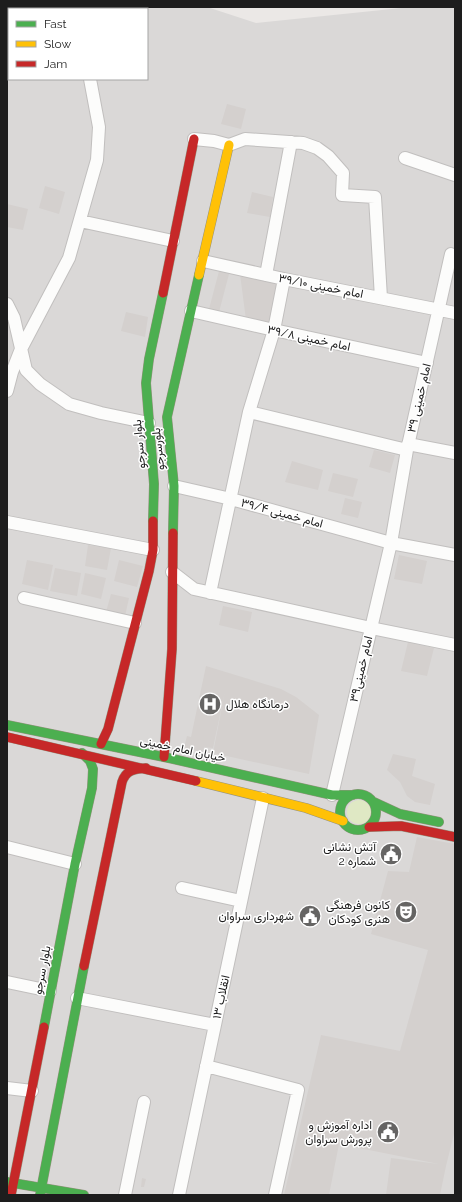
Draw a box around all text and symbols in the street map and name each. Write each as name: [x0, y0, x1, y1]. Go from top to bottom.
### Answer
legend: [8, 8, 148, 80]
text: Fast: [44, 17, 67, 31]
text: Slow: [44, 37, 71, 51]
text: Jam: [44, 57, 67, 71]
street label: امام خمینی ۳۹/۱۰: [277, 271, 365, 302]
street label: امام خمینی ۳۹/۸: [266, 322, 352, 355]
street label: امام خمینی ۳۹: [404, 362, 435, 434]
street label: بلوار سرجو: [130, 419, 149, 469]
street label: بلورسرجو: [149, 427, 168, 471]
street label: امام خمینی ۳۹/۴: [239, 495, 325, 532]
street label: امام خمینی۳۹: [347, 635, 376, 704]
hospital icon: درمانگاه هلال: [197, 691, 223, 717]
place label: درمانگاه هلال: [226, 697, 289, 712]
street label: خیابان امام خمینی: [139, 733, 227, 766]
place label: آتش نشانی شماره 2: [323, 840, 377, 869]
public building icon: آتش نشانی شماره 2: [378, 841, 404, 867]
place label: کانون فرهنگی هنری کودکان: [326, 898, 390, 927]
theatre icon: کانون فرهنگی هنری کودکان: [393, 899, 419, 925]
public building icon: شهرداری سراوان: [297, 903, 323, 929]
place label: شهرداری سراوان: [218, 909, 294, 924]
street label: بلوار سرجو: [30, 945, 55, 996]
street label: انقلاب ۱۳: [210, 974, 232, 1020]
place label: اداره آموزش و پرورش سراوان: [305, 1118, 372, 1147]
public building icon: اداره آموزش و پرورش سراوان: [375, 1119, 401, 1145]

